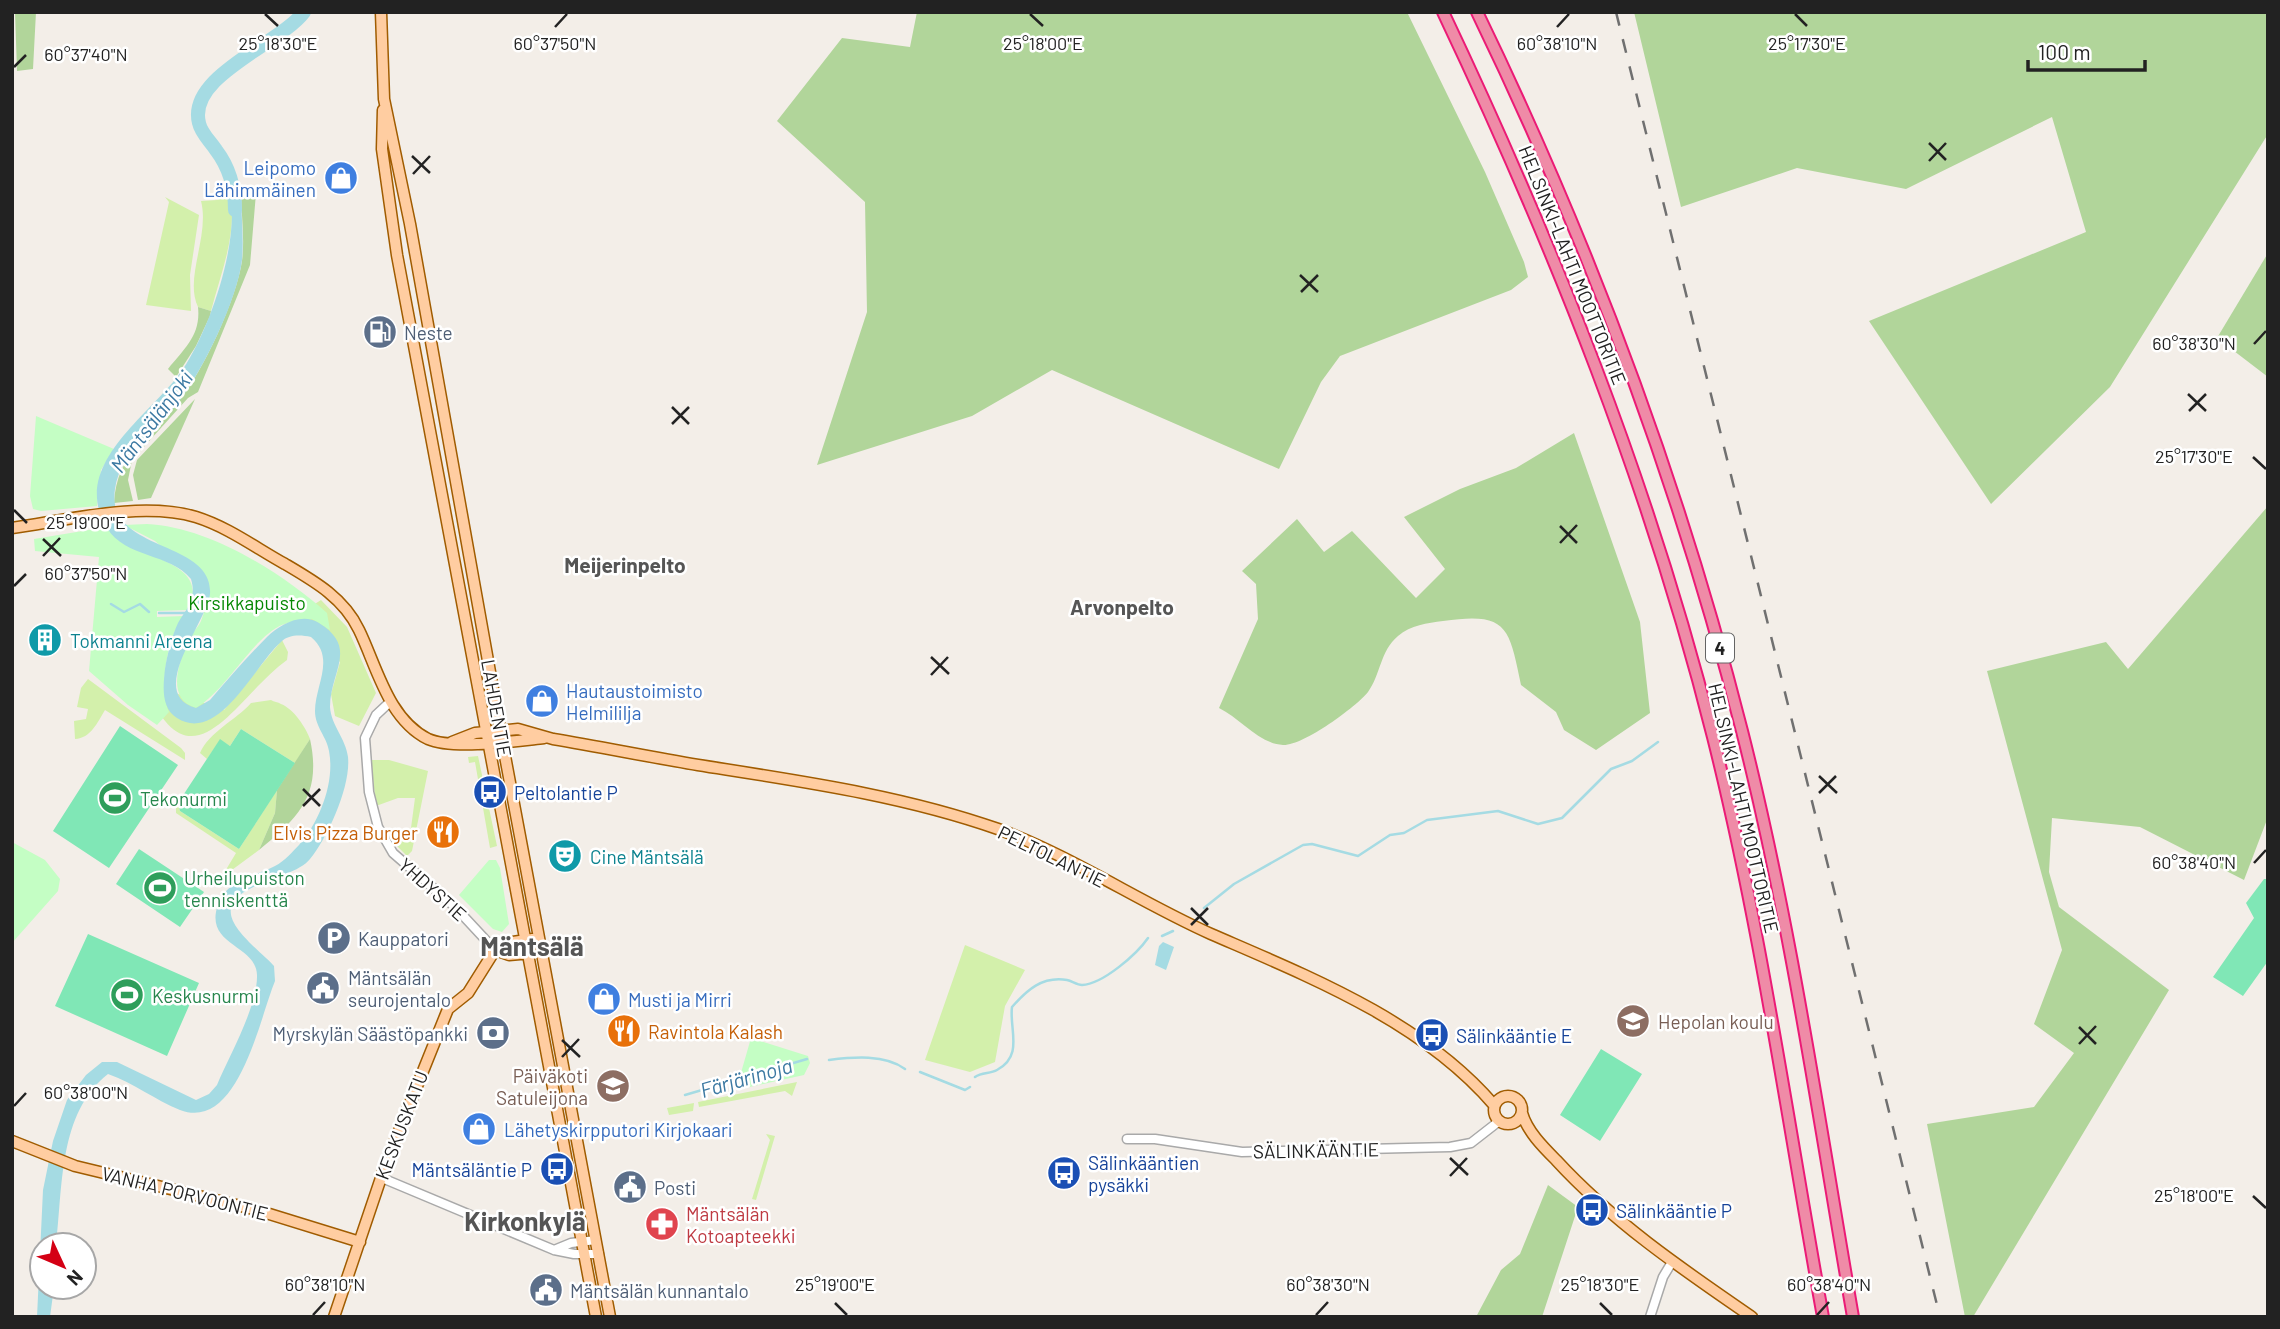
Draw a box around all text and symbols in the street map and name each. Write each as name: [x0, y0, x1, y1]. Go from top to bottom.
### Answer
scale bar: [2028, 28, 2145, 72]
text: 25°18'30"E: [239, 32, 317, 54]
text: 60°37'50"N: [514, 32, 596, 54]
text: 25°18'00"E: [1003, 32, 1083, 54]
text: 60°38'10"N: [1517, 32, 1597, 54]
text: 25°17'30"E: [1768, 32, 1846, 54]
text: 100 m: [2038, 39, 2091, 64]
text: 60°37'40"N: [44, 43, 128, 65]
street label: HELSINKI-LAHTI MOOTTORITIE: [1514, 142, 1632, 388]
place label: Leipomo Lähimmäinen: [204, 156, 316, 201]
shop icon: Leipomo Lähimmäinen: [322, 159, 360, 197]
fuel station icon: Neste: [361, 313, 399, 351]
place label: Neste: [404, 321, 453, 344]
text: 60°38'30"N: [2152, 332, 2236, 354]
water label: Mäntsälänjoki: [105, 364, 198, 477]
text: 25°17'30"E: [2155, 445, 2233, 467]
text: 25°19'00"E: [46, 511, 126, 533]
district label: Meijerinpelto: [564, 552, 686, 577]
text: 60°37'50"N: [45, 562, 127, 584]
park label: Kirsikkapuisto: [188, 591, 306, 614]
district label: Arvonpelto: [1070, 594, 1174, 619]
building icon: Tokmanni Areena: [26, 621, 64, 659]
place label: Tokmanni Areena: [70, 629, 212, 652]
road number: 4: [1706, 634, 1734, 662]
street label: LAHDENTIE: [477, 657, 517, 759]
place label: Hautaustoimisto Helmililja: [566, 679, 703, 724]
street label: HELSINKI-LAHTI MOOTTORITIE: [1704, 681, 1784, 935]
shop icon: Hautaustoimisto Helmililja: [523, 682, 561, 720]
bus stop icon: Peltolantie P: [471, 773, 509, 811]
sports icon: Tekonurmi: [96, 779, 134, 817]
place label: Peltolantie P: [514, 781, 618, 804]
place label: Tekonurmi: [140, 787, 227, 810]
restaurant icon: Elvis Pizza Burger: [424, 813, 462, 851]
street label: PELTOLANTIE: [995, 820, 1109, 892]
place label: Elvis Pizza Burger: [273, 821, 418, 844]
theatre icon: Cine Mäntsälä: [546, 837, 584, 875]
place label: Cine Mäntsälä: [590, 845, 704, 868]
text: 60°38'40"N: [2152, 851, 2236, 873]
street label: YHDYSTIE: [394, 853, 472, 925]
place label: Urheilupuiston tenniskenttä: [184, 866, 305, 911]
sports icon: Urheilupuiston tenniskenttä: [141, 869, 179, 907]
parking icon: Kauppatori: [315, 919, 353, 957]
place label: Kauppatori: [358, 927, 449, 950]
district label: Mäntsälä: [480, 930, 584, 961]
place label: Mäntsälän seurojentalo: [348, 966, 451, 1011]
public building icon: Mäntsälän seurojentalo: [304, 969, 342, 1007]
sports icon: Keskusnurmi: [108, 976, 146, 1014]
shop icon: Musti ja Mirri: [585, 980, 623, 1018]
place label: Keskusnurmi: [152, 984, 259, 1007]
place label: Musti ja Mirri: [628, 988, 732, 1011]
school or university icon: Hepolan koulu: [1614, 1002, 1652, 1040]
place label: Hepolan koulu: [1658, 1010, 1774, 1033]
restaurant icon: Ravintola Kalash: [605, 1012, 643, 1050]
bank icon: Myrskylän Säästöpankki: [474, 1014, 512, 1052]
bus stop icon: Sälinkääntie E: [1413, 1016, 1451, 1054]
place label: Ravintola Kalash: [648, 1020, 783, 1043]
place label: Myrskylän Säästöpankki: [273, 1022, 468, 1045]
place label: Sälinkääntie E: [1456, 1024, 1572, 1047]
water label: Färjärinoja: [697, 1052, 795, 1102]
place label: Päiväkoti Satuleijona: [496, 1064, 588, 1109]
street label: KESKUSKATU: [370, 1067, 432, 1183]
school or university icon: Päiväkoti Satuleijona: [594, 1067, 632, 1105]
text: 60°38'00"N: [44, 1081, 128, 1103]
shop icon: Lähetyskirpputori Kirjokaari: [460, 1110, 498, 1148]
place label: Lähetyskirpputori Kirjokaari: [504, 1118, 733, 1141]
street label: SÄLINKÄÄNTIE: [1253, 1137, 1379, 1163]
bus stop icon: Mäntsäläntie P: [538, 1150, 576, 1188]
place label: Sälinkääntien pysäkki: [1088, 1151, 1199, 1196]
bus stop icon: Sälinkääntien pysäkki: [1045, 1154, 1083, 1192]
place label: Mäntsäläntie P: [412, 1158, 532, 1181]
street label: VANHA PORVOONTIE: [99, 1161, 271, 1225]
public building icon: Posti: [611, 1168, 649, 1206]
place label: Posti: [654, 1176, 696, 1199]
text: 25°18'00"E: [2154, 1184, 2234, 1206]
bus stop icon: Sälinkääntie P: [1573, 1191, 1611, 1229]
place label: Sälinkääntie P: [1616, 1199, 1732, 1222]
place label: Mäntsälän Kotoapteekki: [686, 1202, 796, 1247]
district label: Kirkonkylä: [464, 1205, 586, 1236]
pharmacy icon: Mäntsälän Kotoapteekki: [643, 1205, 681, 1243]
north arrow: [28, 1231, 98, 1301]
text: N: [63, 1266, 88, 1291]
public building icon: Mäntsälän kunnantalo: [527, 1271, 565, 1309]
text: 60°38'10"N: [285, 1273, 365, 1295]
text: 25°19'00"E: [795, 1273, 875, 1295]
text: 60°38'30"N: [1286, 1273, 1370, 1295]
text: 25°18'30"E: [1561, 1273, 1639, 1295]
text: 60°38'40"N: [1787, 1273, 1871, 1295]
place label: Mäntsälän kunnantalo: [570, 1279, 749, 1302]

